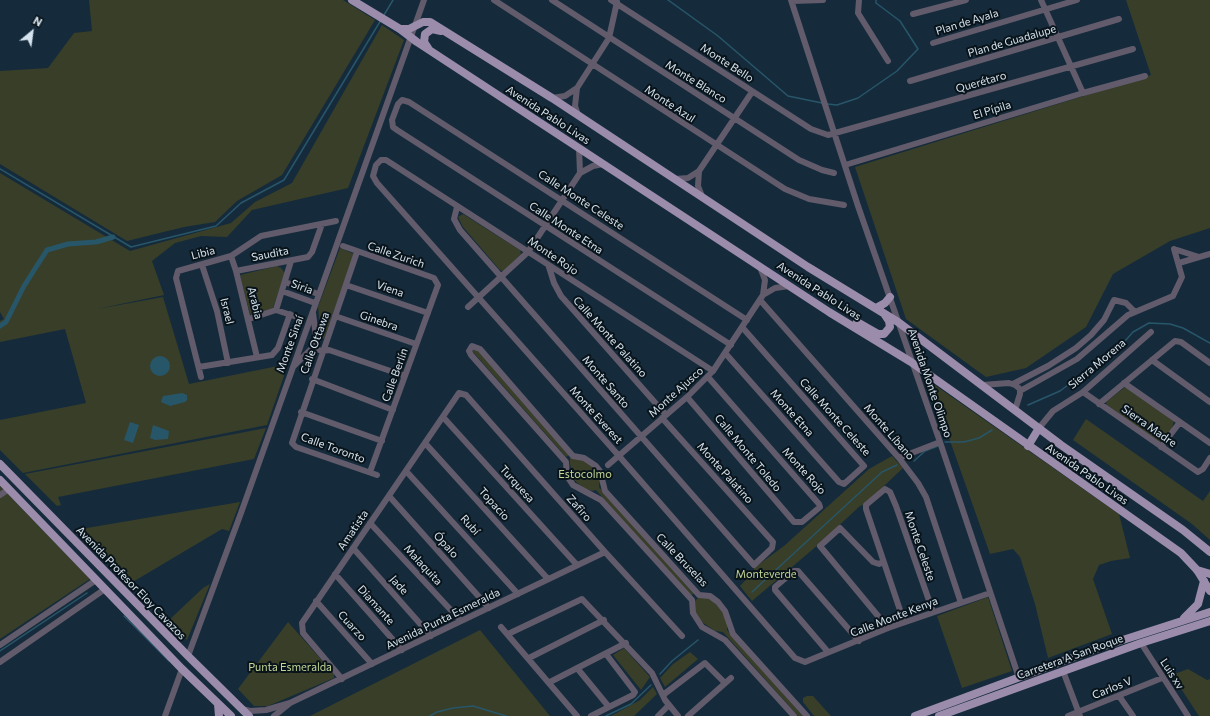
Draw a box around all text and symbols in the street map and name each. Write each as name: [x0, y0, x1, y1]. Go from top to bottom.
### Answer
street label: Plan de Ayala: [934, 6, 1000, 38]
north arrow: [12, 12, 52, 52]
text: N: [31, 13, 45, 29]
street label: Plan de Guadalupe: [966, 22, 1058, 60]
street label: Monte Bello: [698, 41, 756, 85]
street label: Monte Blanco: [663, 58, 729, 106]
street label: Querétaro: [954, 69, 1008, 95]
street label: Avenida Pablo Livas: [503, 83, 593, 147]
street label: Monte Azul: [642, 83, 698, 125]
street label: El Pípila: [971, 98, 1013, 122]
street label: Calle Monte Celeste: [536, 167, 626, 233]
street label: Calle Monte Etna: [527, 199, 605, 257]
street label: Monte Rojo: [525, 234, 581, 278]
street label: Calle Zurich: [366, 239, 426, 271]
street label: Libia: [190, 244, 216, 262]
street label: Saudita: [250, 244, 290, 264]
street label: Avenida Pablo Livas: [774, 259, 864, 323]
street label: Siria: [289, 277, 315, 297]
street label: Viena: [375, 278, 405, 300]
street label: Arabia: [245, 286, 265, 320]
street label: Calle Monte Palatino: [570, 294, 650, 380]
street label: Israel: [217, 296, 237, 326]
street label: Ginebra: [358, 308, 400, 334]
street label: Calle Ottawa: [298, 310, 332, 376]
street label: Monte Sinaí: [274, 314, 306, 374]
street label: Avenida Monte Olimpo: [905, 327, 955, 439]
street label: Sierra Morena: [1066, 336, 1128, 392]
street label: Calle Berlín: [379, 346, 411, 404]
street label: Monte Santo: [580, 353, 632, 411]
street label: Monte Ajusco: [646, 364, 706, 420]
street label: Calle Monte Celeste: [797, 376, 873, 458]
street label: Monte Everest: [567, 384, 625, 446]
street label: Monte Etna: [767, 387, 817, 439]
street label: Monte Líbano: [861, 401, 917, 463]
street label: Sierra Madre: [1119, 402, 1179, 450]
street label: Calle Monte Toledo: [712, 412, 784, 494]
street label: Calle Toronto: [299, 430, 367, 466]
street label: Monte Palatino: [694, 440, 756, 506]
street label: Avenida Pablo Livas: [1043, 441, 1131, 507]
street label: Monte Rojo: [779, 445, 829, 497]
street label: Turquesa: [497, 463, 537, 505]
park label: Estocolmo: [558, 467, 612, 481]
street label: Topacio: [476, 485, 512, 523]
street label: Zafiro: [564, 492, 594, 524]
street label: Amatista: [335, 507, 371, 553]
street label: Monte Celeste: [902, 509, 938, 583]
street label: Rubí: [457, 512, 483, 538]
street label: Avenida Profesor Eloy Cavazos: [73, 524, 189, 642]
street label: Ópalo: [431, 529, 461, 561]
street label: Calle Bruselas: [653, 531, 711, 589]
street label: Malaquita: [401, 542, 445, 588]
park label: Monteverde: [735, 567, 797, 581]
street label: Jade: [387, 573, 411, 597]
street label: Diamante: [355, 583, 397, 627]
street label: Avenida Punta Esmeralda: [384, 586, 502, 652]
street label: Calle Monte Kenya: [848, 594, 940, 640]
street label: Cuarzo: [335, 608, 369, 644]
street label: Carretera A San Roque: [1015, 632, 1125, 682]
street label: Luis xv: [1157, 656, 1187, 692]
park label: Punta Esmeralda: [248, 660, 332, 674]
street label: Carlos V: [1090, 674, 1134, 702]

